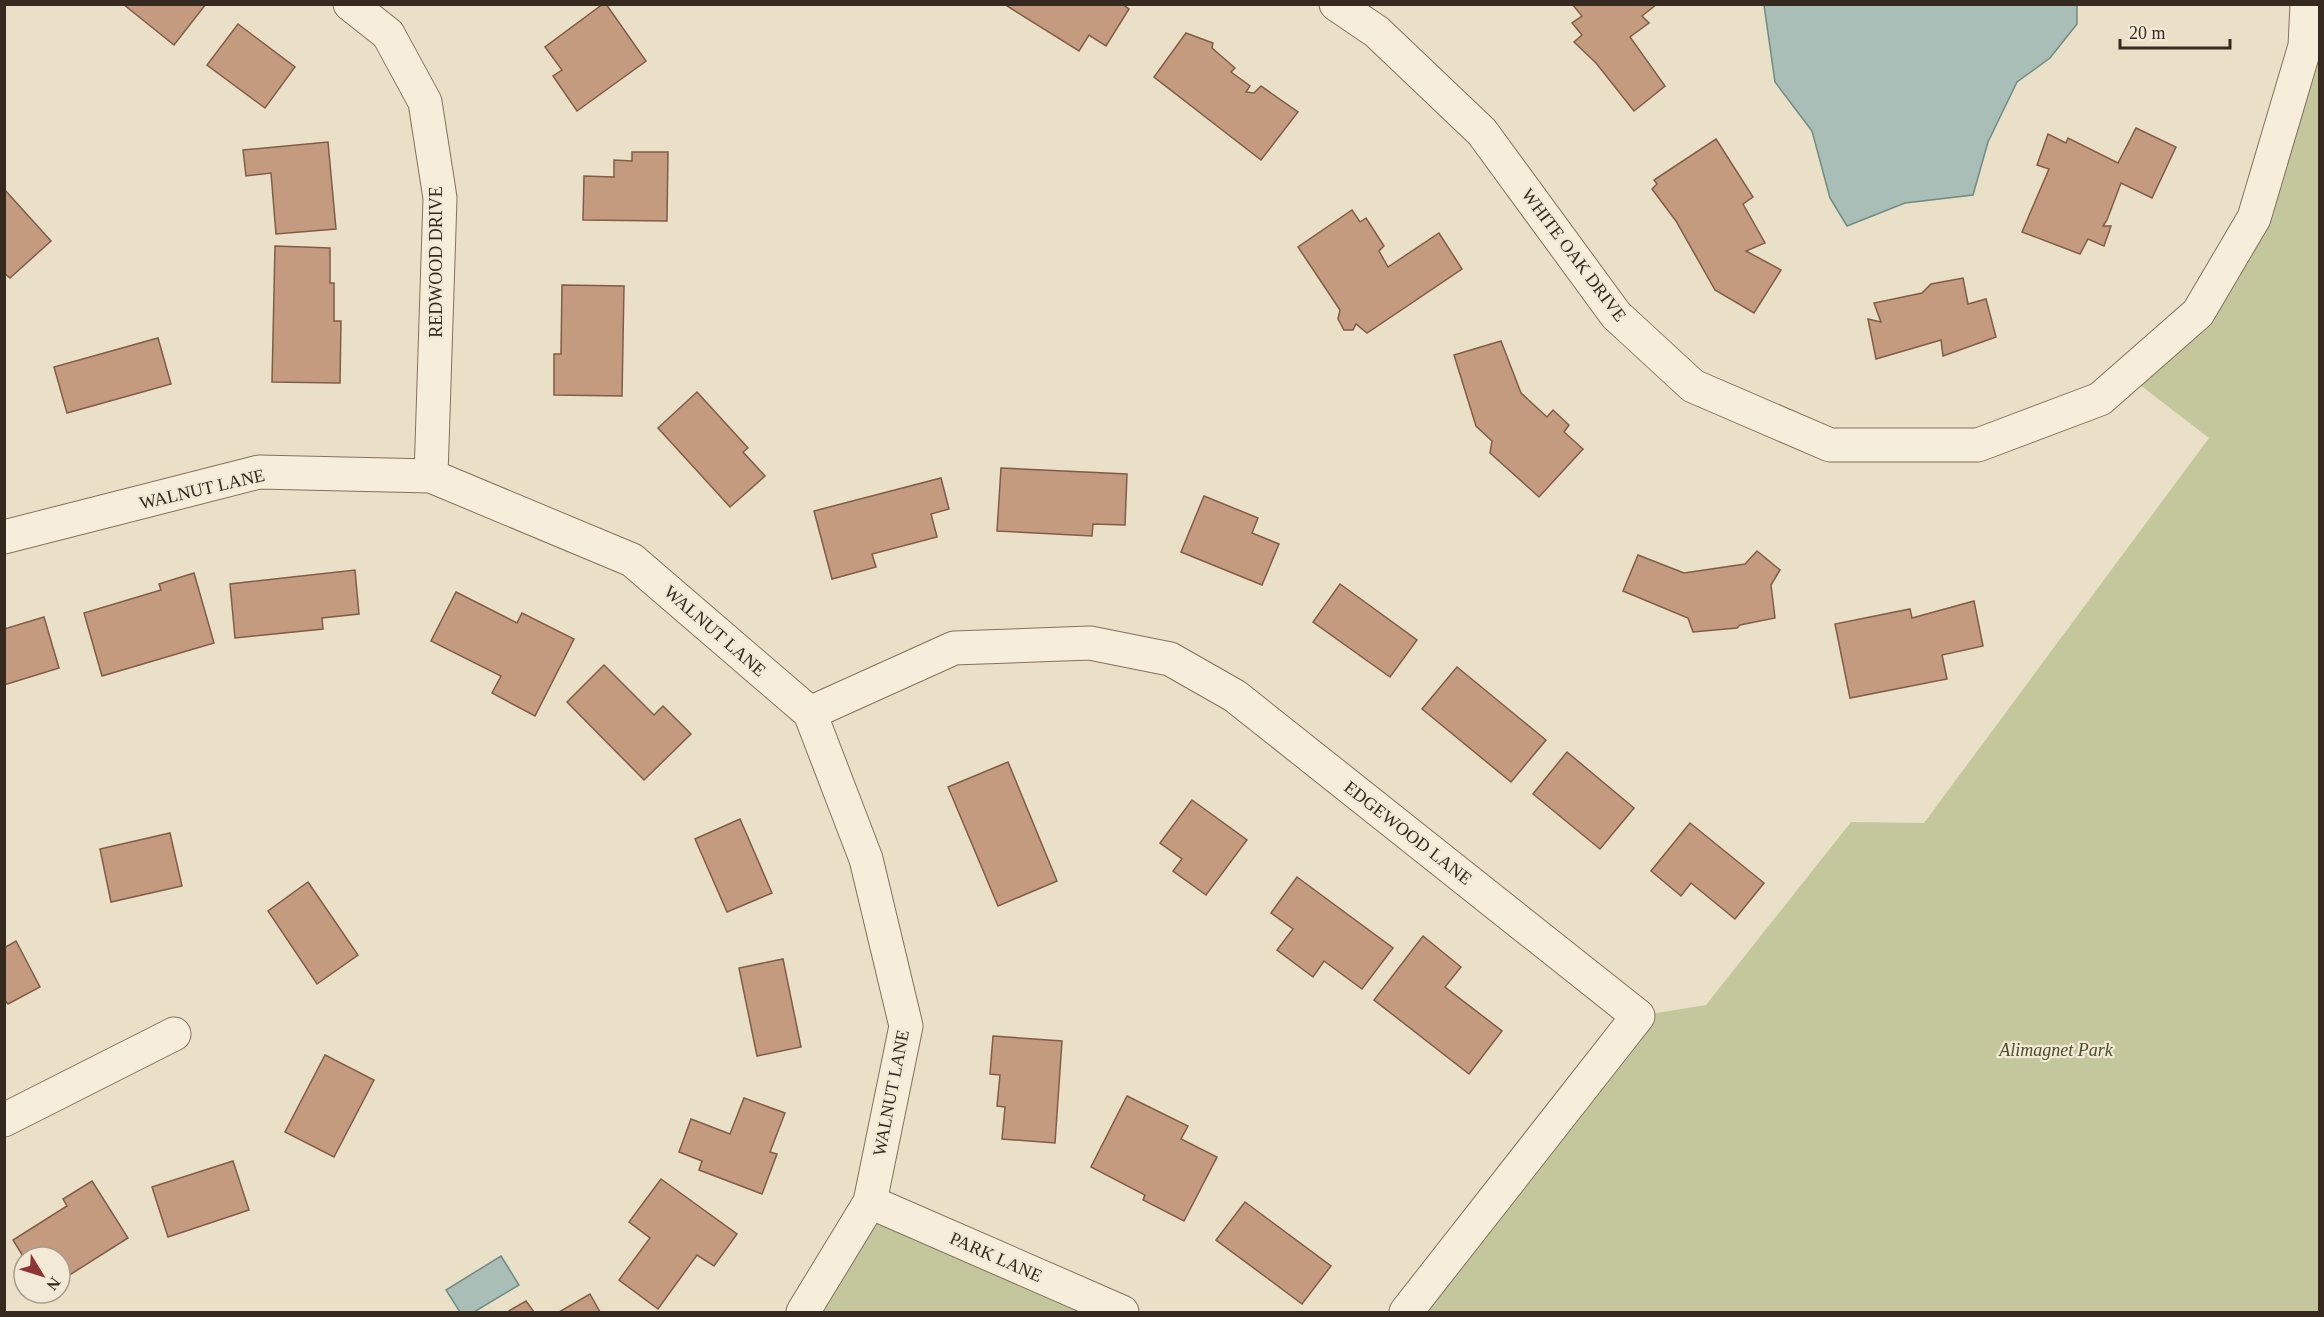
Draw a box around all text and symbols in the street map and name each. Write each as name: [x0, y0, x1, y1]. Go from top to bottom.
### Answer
scale bar: [2120, 12, 2230, 50]
text: 20 m: [2129, 23, 2166, 43]
street label: WHITE OAK DRIVE: [1518, 185, 1630, 325]
street label: REDWOOD DRIVE: [426, 186, 446, 338]
street label: WALNUT LANE: [137, 465, 267, 513]
street label: WALNUT LANE: [660, 581, 770, 681]
street label: EDGEWOOD LANE: [1340, 777, 1476, 889]
street label: WALNUT LANE: [869, 1028, 913, 1158]
park label: Alimagnet Park: [1998, 1040, 2114, 1060]
street label: PARK LANE: [947, 1228, 1045, 1286]
north arrow: [12, 1245, 72, 1305]
text: N: [43, 1274, 64, 1294]

